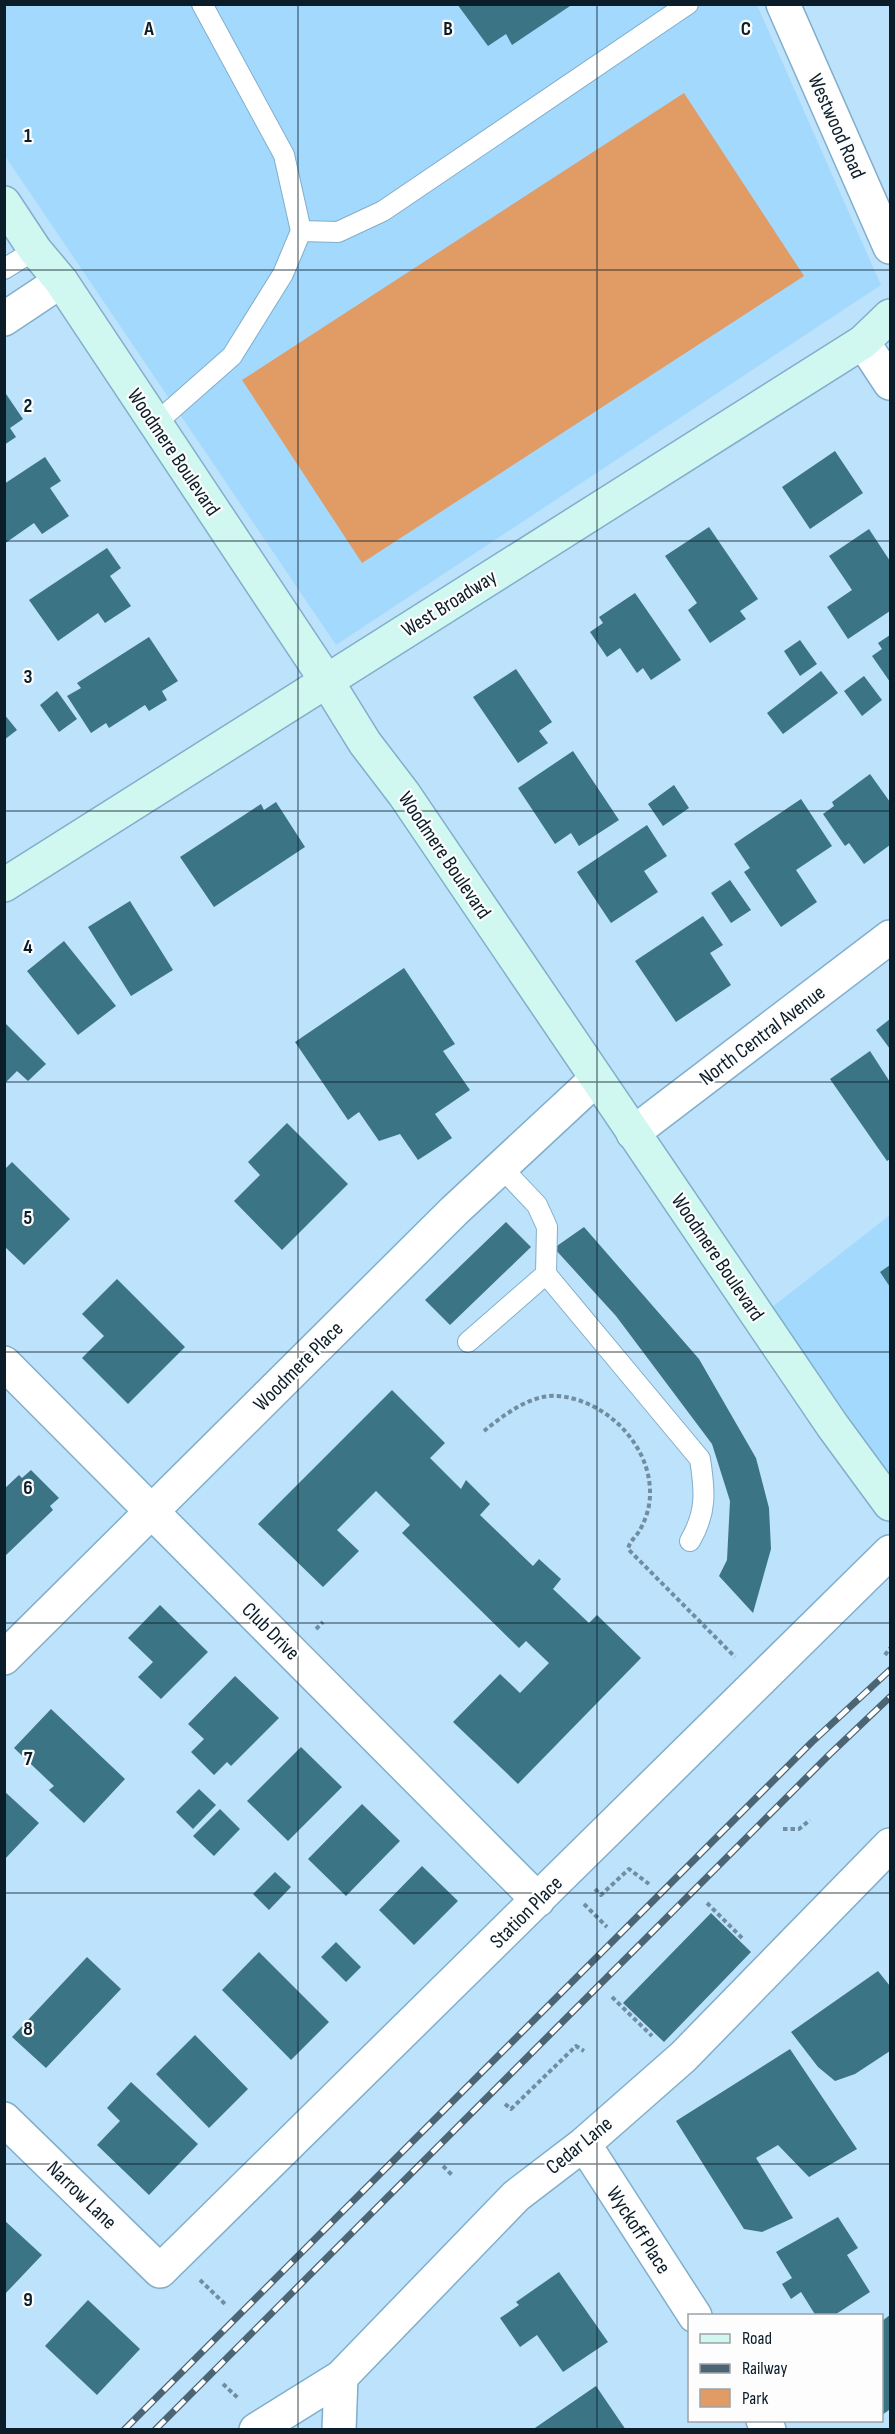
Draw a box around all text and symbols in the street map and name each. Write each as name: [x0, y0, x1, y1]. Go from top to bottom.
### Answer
text: A: [143, 17, 154, 41]
text: B: [443, 17, 453, 41]
text: C: [741, 17, 751, 41]
street label: Westwood Road: [802, 70, 871, 182]
text: 1: [24, 124, 32, 148]
street label: Woodmere Boulevard: [122, 384, 225, 521]
text: 2: [24, 394, 32, 418]
street label: West Broadway: [397, 564, 501, 642]
text: 3: [24, 665, 33, 689]
street label: Woodmere Boulevard: [393, 787, 496, 924]
text: 4: [23, 935, 33, 959]
street label: North Central Avenue: [695, 980, 830, 1091]
street label: Woodmere Boulevard: [666, 1189, 769, 1326]
text: 5: [24, 1206, 33, 1230]
street label: Woodmere Place: [248, 1316, 348, 1416]
text: 6: [23, 1476, 33, 1500]
street label: Club Drive: [236, 1597, 305, 1666]
text: 7: [24, 1747, 33, 1771]
street label: Station Place: [485, 1871, 568, 1954]
text: 8: [23, 2017, 33, 2041]
street label: Cedar Lane: [541, 2111, 617, 2180]
street label: Narrow Lane: [41, 2156, 122, 2235]
street label: Wyckoff Place: [601, 2182, 676, 2279]
text: 9: [23, 2288, 33, 2312]
legend: [688, 2314, 883, 2422]
text: Road: [742, 2328, 772, 2349]
text: Railway: [742, 2358, 787, 2379]
text: Park: [742, 2388, 768, 2409]

